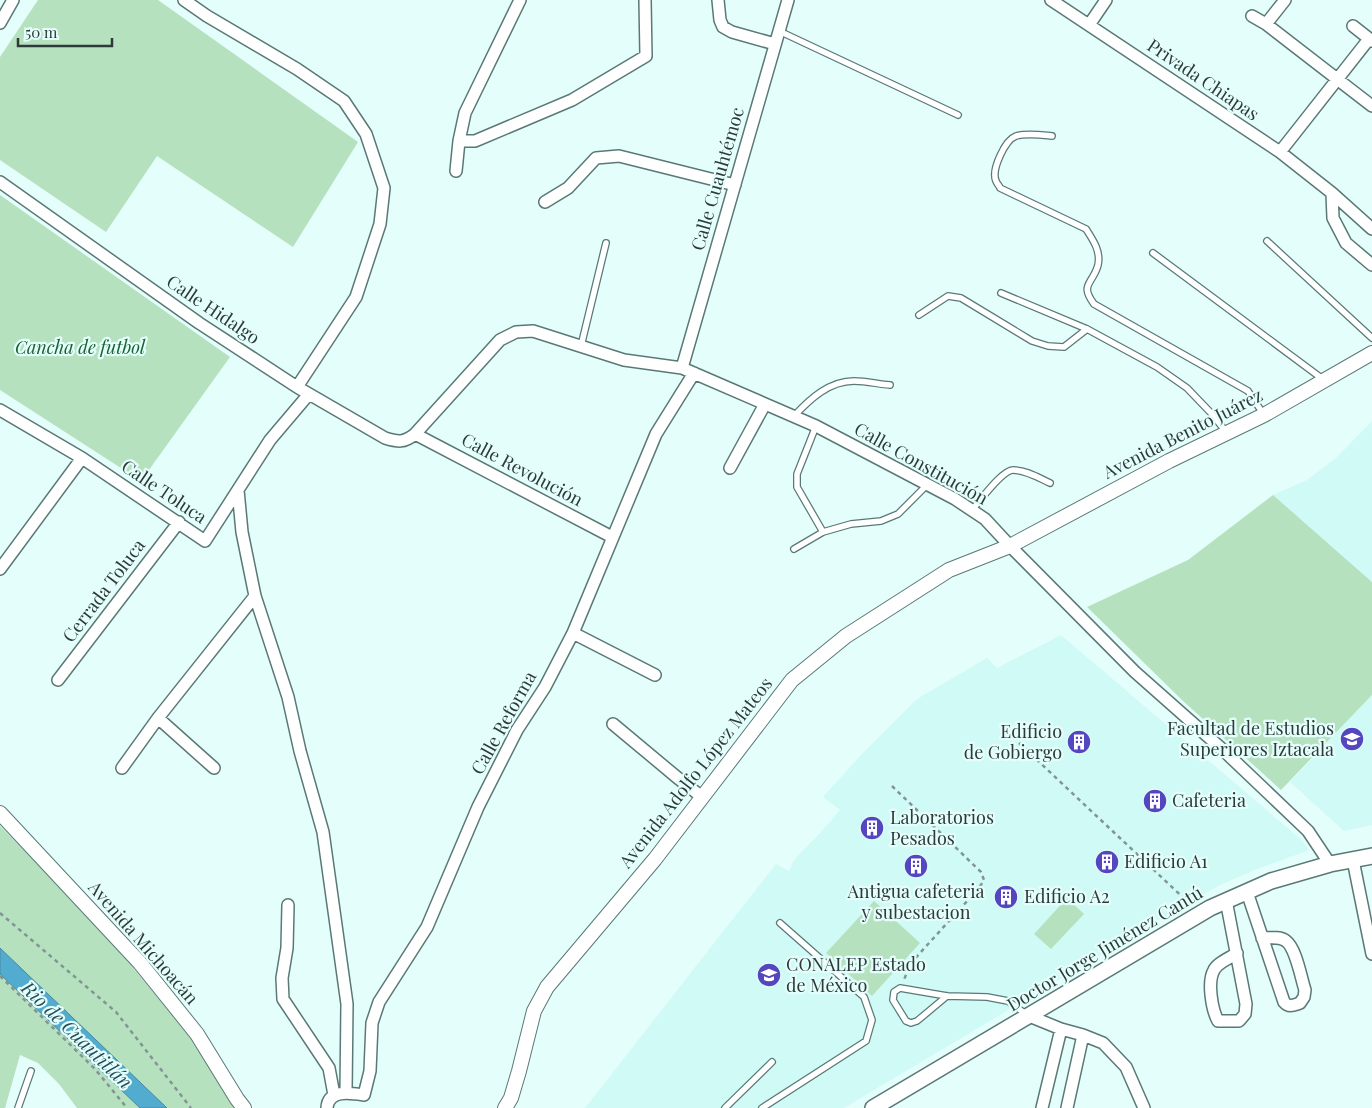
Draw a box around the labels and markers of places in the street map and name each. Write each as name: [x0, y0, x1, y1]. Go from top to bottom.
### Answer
place label: Facultad de Estudios Superiores Iztacala: [1167, 716, 1334, 761]
place label: Edificio de Gobiergo: [964, 719, 1062, 764]
school or university icon: Facultad de Estudios Superiores Iztacala: [1339, 726, 1365, 752]
building icon: Edificio de Gobiergo: [1066, 729, 1092, 755]
building icon: Cafeteria: [1142, 788, 1168, 814]
place label: Cafeteria: [1172, 788, 1246, 812]
place label: Laboratorios Pesados: [890, 805, 994, 850]
building icon: Laboratorios Pesados: [859, 815, 885, 841]
building icon: Edificio A1: [1094, 849, 1120, 875]
place label: Edificio A1: [1124, 849, 1208, 873]
building icon: Antigua cafeteria y subestacion: [903, 853, 929, 879]
place label: Antigua cafeteria y subestacion: [846, 879, 985, 924]
building icon: Edificio A2: [993, 884, 1019, 910]
place label: Edificio A2: [1024, 884, 1110, 908]
place label: CONALEP Estado de México: [786, 952, 926, 997]
school or university icon: CONALEP Estado de México: [756, 962, 782, 988]

